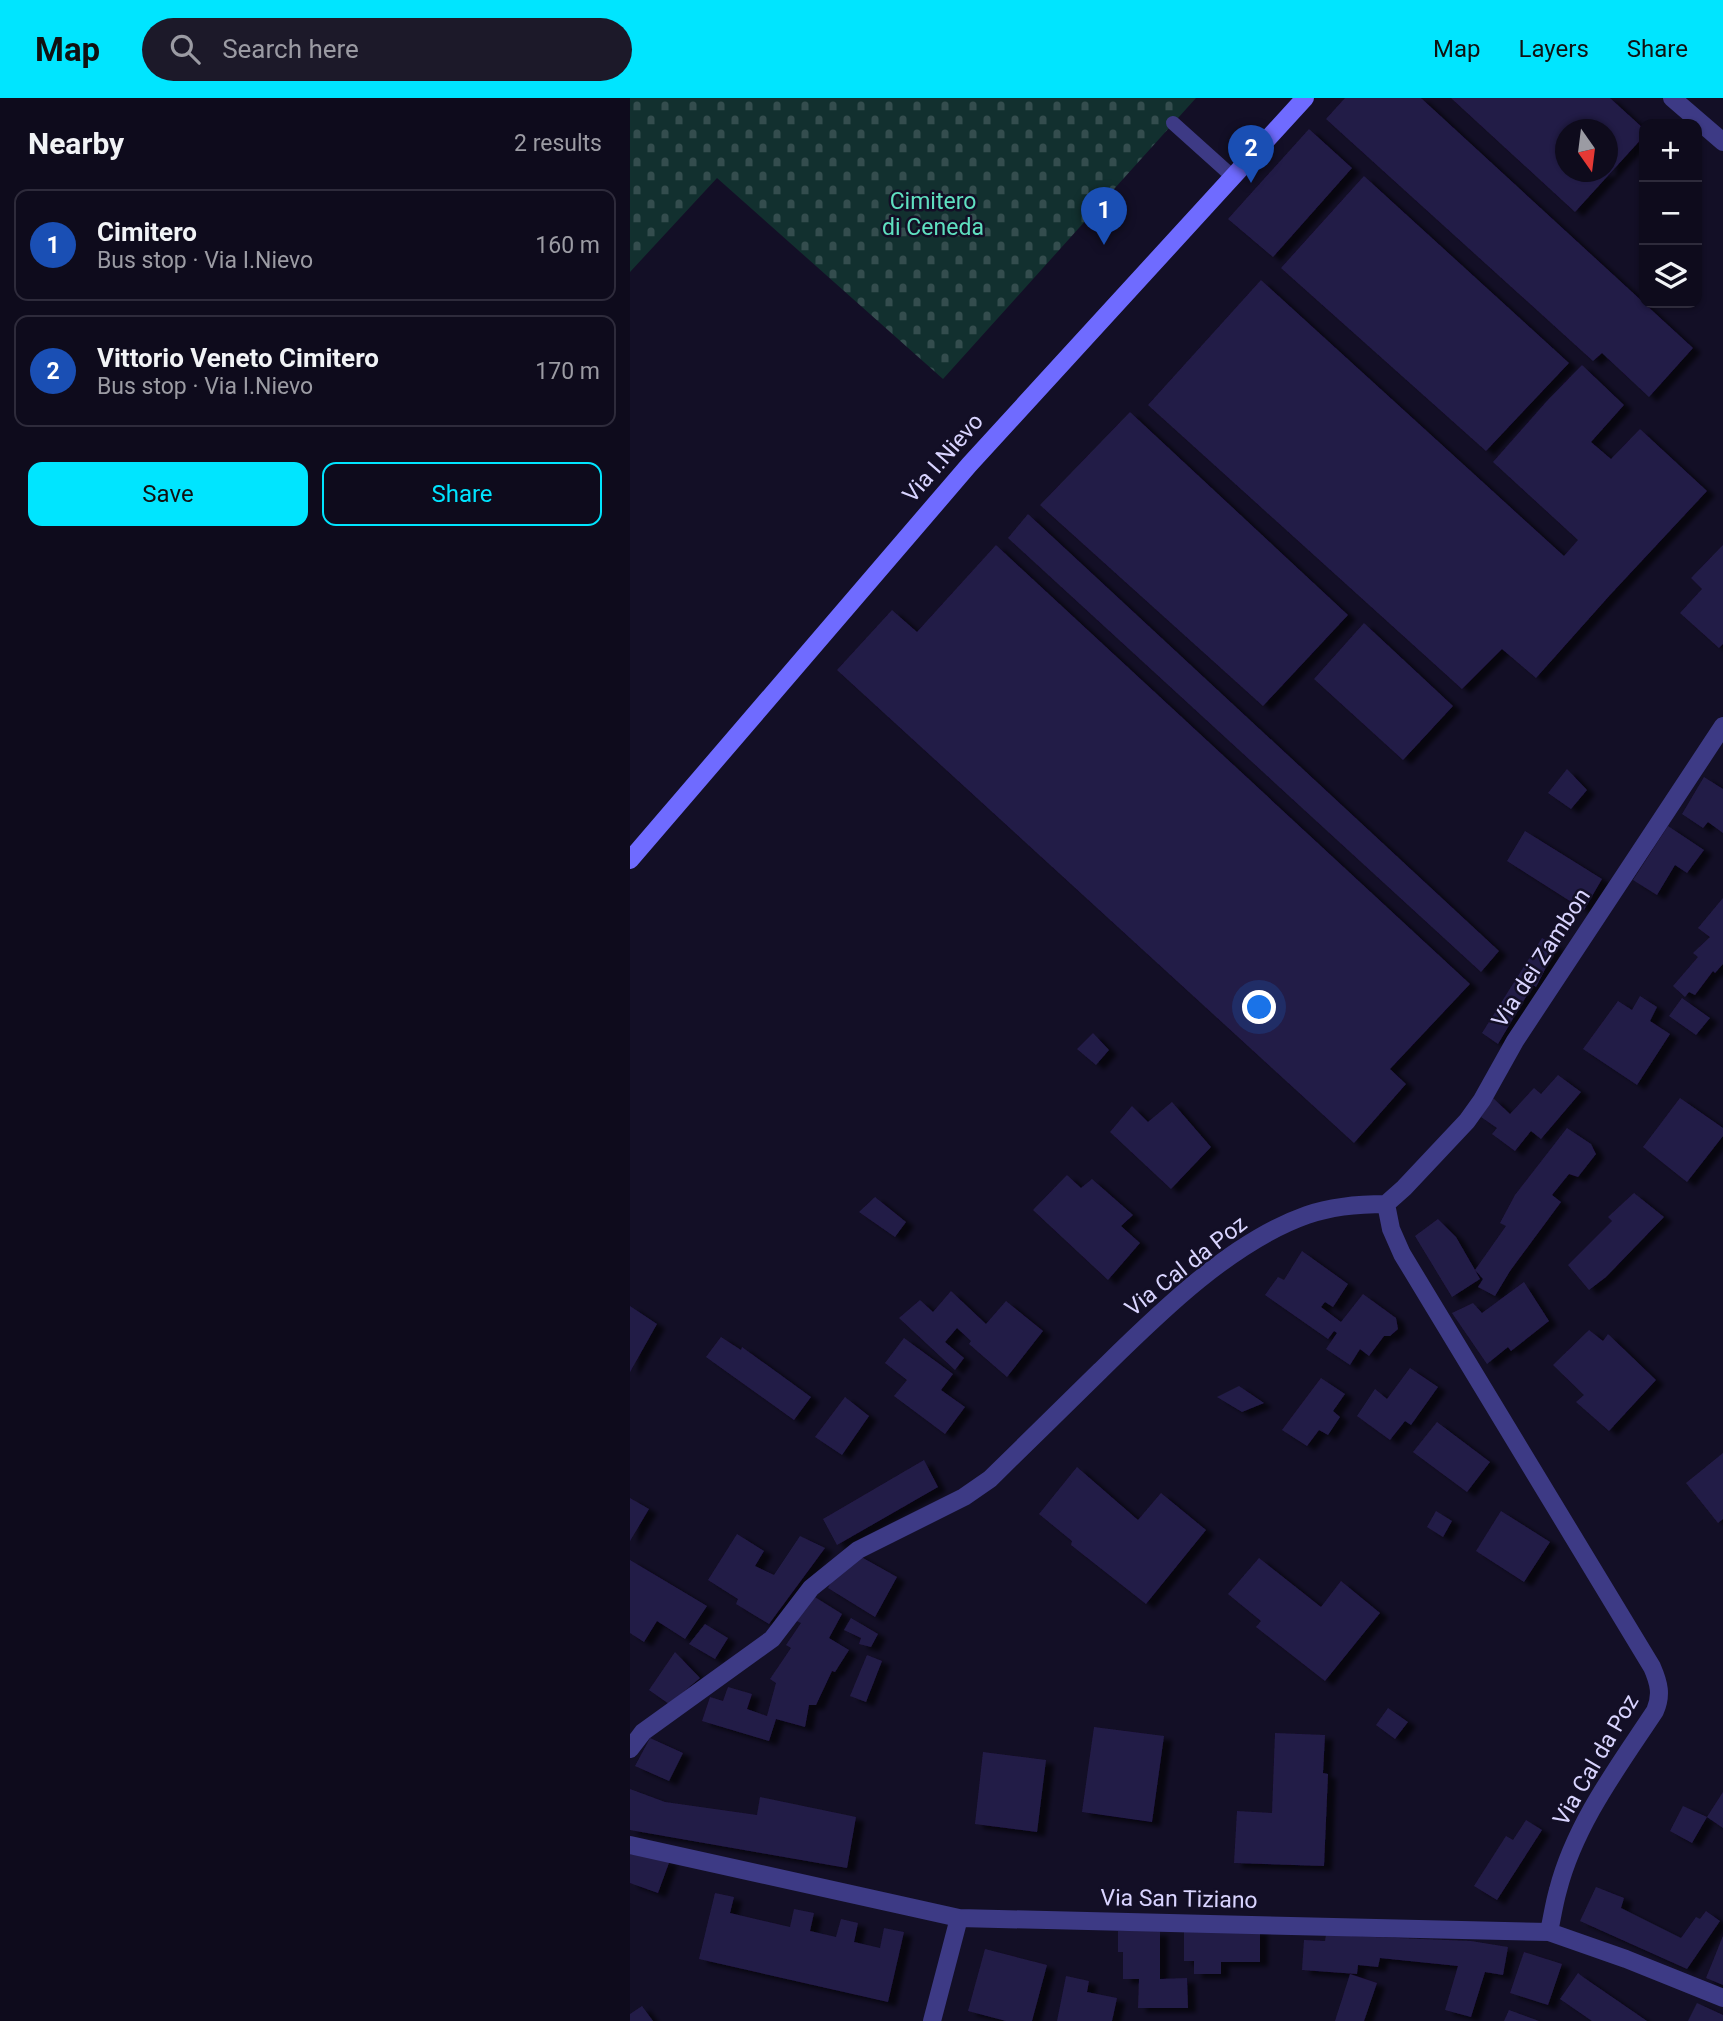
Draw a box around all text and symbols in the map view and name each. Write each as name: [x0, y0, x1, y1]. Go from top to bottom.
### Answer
search box: [142, 18, 632, 81]
text: Map: [35, 30, 100, 69]
icon: search: [166, 30, 204, 68]
text: Search here: [222, 34, 359, 64]
text: Map: [1433, 35, 1481, 63]
text: Layers: [1519, 35, 1589, 63]
text: Share: [1627, 35, 1688, 63]
north arrow: [1555, 119, 1618, 182]
map controls: [1639, 119, 1702, 308]
button: +: [1639, 119, 1702, 182]
pin: 2: [1228, 125, 1274, 183]
text: Nearby: [28, 126, 124, 161]
text: 2 results: [514, 130, 602, 157]
button: −: [1639, 182, 1702, 245]
pin: 1: [1081, 187, 1127, 245]
park label: Cimitero di Ceneda: [882, 188, 984, 241]
text: Cimitero: [97, 217, 197, 247]
text: 1: [46, 232, 60, 259]
text: 160 m: [535, 232, 600, 259]
button: layers: [1639, 245, 1702, 308]
text: Bus stop · Via I.Nievo: [97, 247, 313, 274]
text: Vittorio Veneto Cimitero: [97, 343, 379, 373]
text: 2: [46, 358, 60, 385]
text: 170 m: [535, 358, 600, 385]
text: Bus stop · Via I.Nievo: [97, 373, 313, 400]
street label: Via I.Nievo: [897, 408, 989, 508]
button: Save: [28, 462, 308, 526]
button: Share: [322, 462, 602, 526]
street label: Via dei Zambon: [1486, 884, 1596, 1032]
your location: [1242, 990, 1276, 1024]
street label: Via Cal da Poz: [1120, 1210, 1252, 1322]
street label: Via Cal da Poz: [1548, 1690, 1644, 1830]
street label: Via San Tiziano: [1100, 1884, 1258, 1914]

